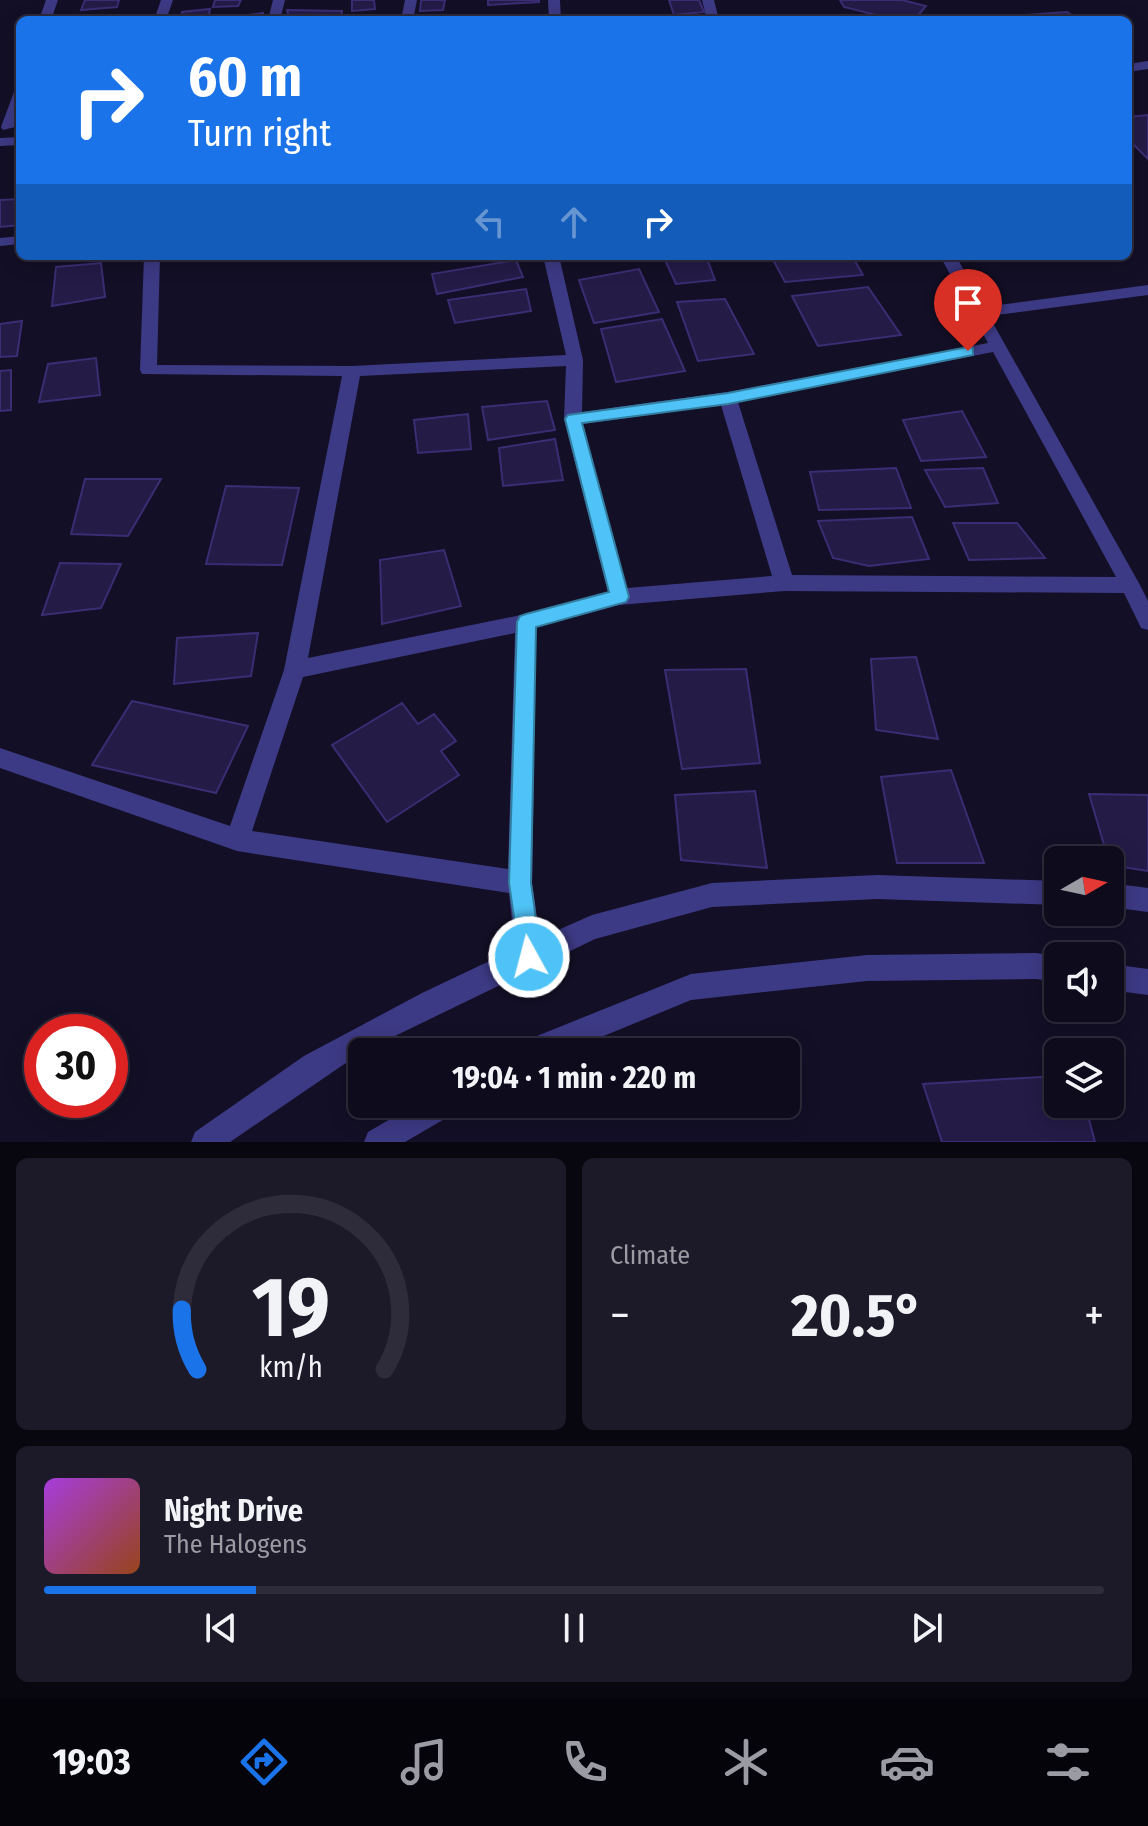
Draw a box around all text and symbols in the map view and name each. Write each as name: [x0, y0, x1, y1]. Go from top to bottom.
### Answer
text: 60 m: [188, 44, 302, 111]
icon: right: [56, 48, 160, 152]
text: Turn right: [188, 112, 331, 156]
icon: left: [468, 200, 512, 244]
icon: ahead: [552, 200, 596, 244]
icon: right: [636, 200, 680, 244]
pin: [934, 269, 1002, 351]
icon: arrive: [946, 281, 990, 325]
north arrow: [1044, 846, 1124, 926]
map controls: [1044, 846, 1124, 1118]
position arrow: [487, 915, 571, 999]
button: sound: [1044, 942, 1124, 1022]
speed limit sign: 30: [24, 1014, 128, 1118]
button: layers: [1044, 1038, 1124, 1118]
text: 19:04 · 1 min · 220 m: [452, 1060, 696, 1096]
text: Climate: [610, 1240, 690, 1271]
text: 19: [252, 1258, 330, 1358]
text: 20.5°: [791, 1280, 923, 1352]
text: −: [610, 1289, 630, 1342]
text: +: [1084, 1289, 1104, 1342]
text: km/h: [259, 1350, 323, 1385]
text: Night Drive: [164, 1493, 303, 1529]
text: The Halogens: [164, 1529, 307, 1560]
icon: previous: [199, 1606, 243, 1650]
icon: pause: [552, 1606, 596, 1650]
icon: next: [905, 1606, 949, 1650]
icon: directions: [236, 1734, 292, 1790]
icon: music: [396, 1734, 452, 1790]
icon: phone: [557, 1734, 613, 1790]
icon: climate: [718, 1734, 774, 1790]
icon: car: [879, 1734, 935, 1790]
icon: filters: [1040, 1734, 1096, 1790]
text: 19:03: [52, 1740, 131, 1784]

